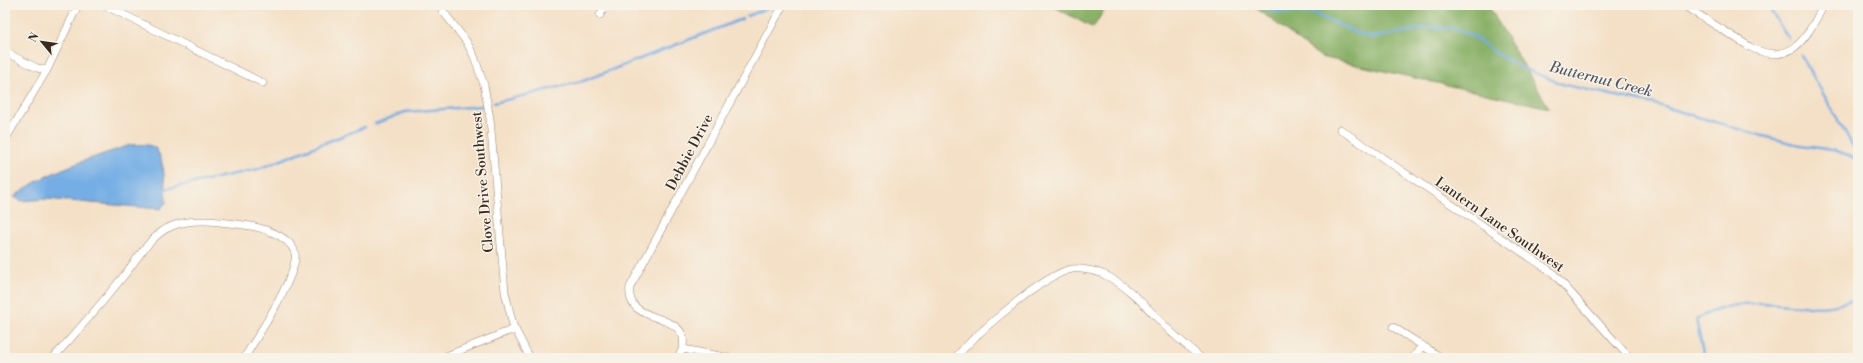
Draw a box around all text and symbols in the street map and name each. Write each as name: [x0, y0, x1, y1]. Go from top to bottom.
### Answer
north arrow: [22, 22, 62, 62]
text: N: [26, 30, 43, 45]
water label: Butternut Creek: [1547, 57, 1654, 101]
street label: Clove Drive Southwest: [468, 111, 498, 253]
street label: Debbie Drive: [662, 111, 718, 194]
street label: Lantern Lane Southwest: [1431, 173, 1568, 276]

